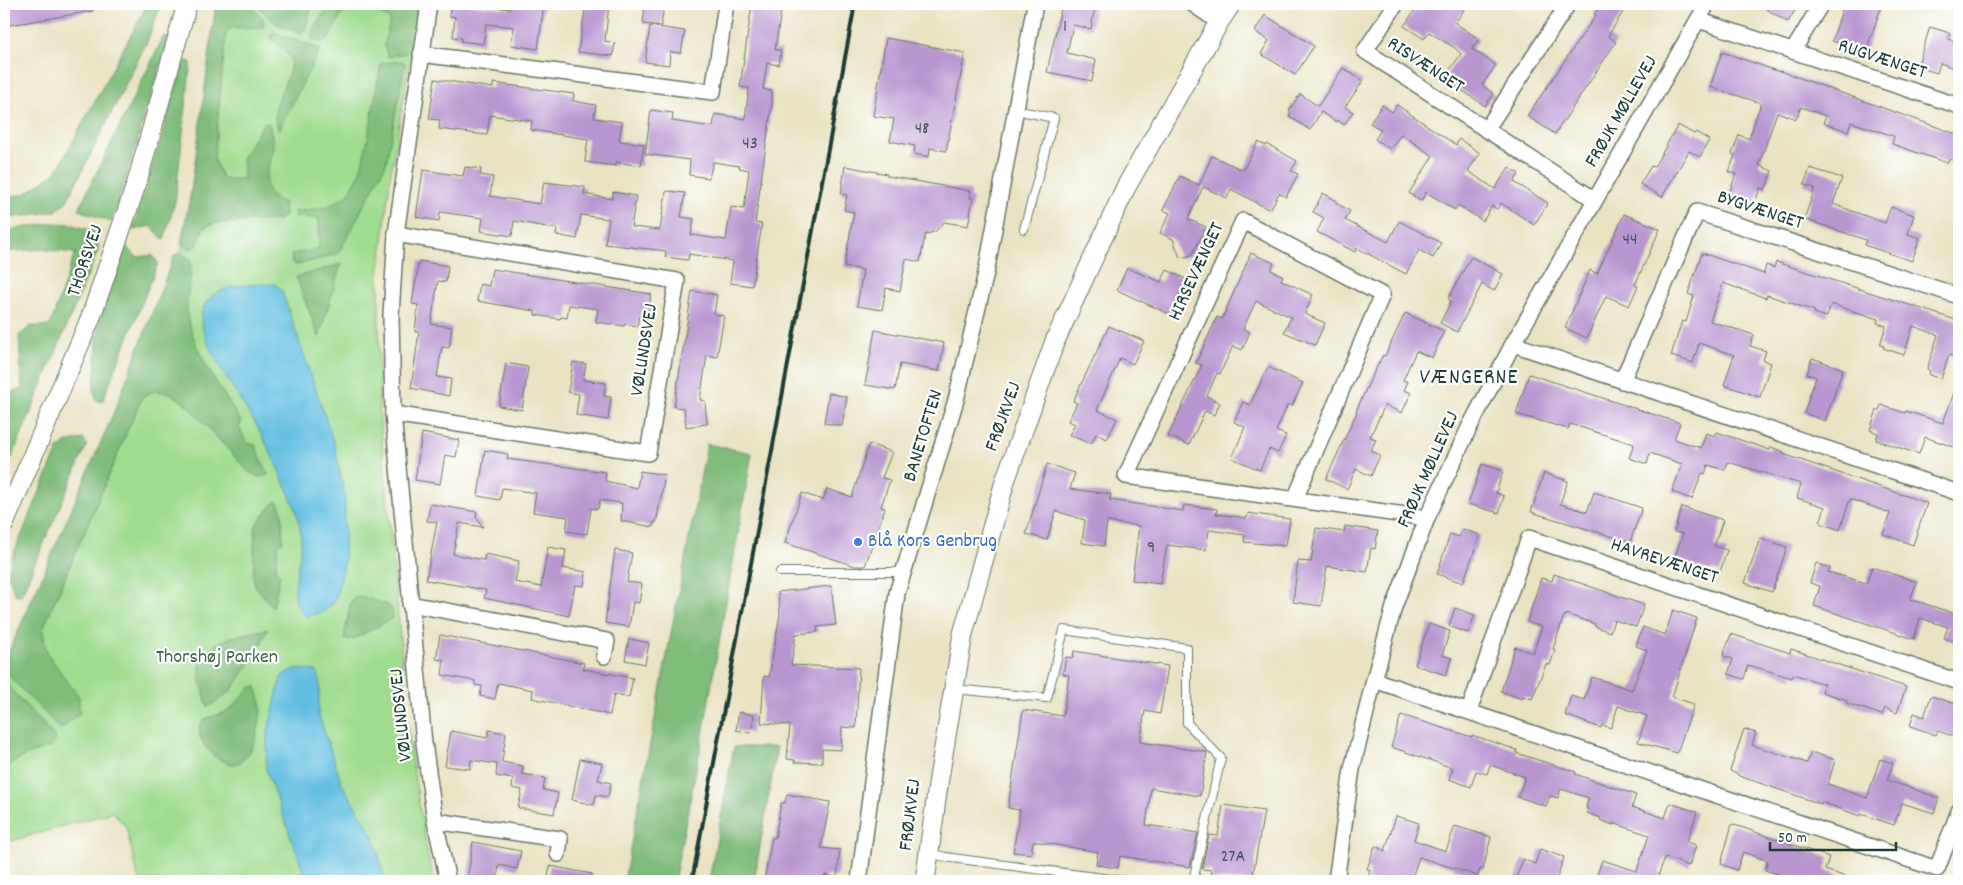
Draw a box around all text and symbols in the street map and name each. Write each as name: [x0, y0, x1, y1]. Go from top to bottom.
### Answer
house number: 1: [1063, 15, 1067, 40]
street label: RISVÆNGET: [1381, 31, 1469, 101]
street label: RUGVÆNGET: [1834, 33, 1930, 87]
street label: FRØJK MØLLEVEJ: [1579, 51, 1665, 173]
house number: 48: [915, 117, 929, 142]
house number: 43: [742, 132, 758, 157]
street label: BYGVÆNGET: [1713, 184, 1807, 238]
street label: HIRSEVÆNGET: [1162, 218, 1232, 326]
street label: THORSVEJ: [61, 221, 111, 301]
house number: 44: [1623, 228, 1637, 253]
street label: VØLUNDSVEJ: [624, 302, 666, 398]
district label: VÆNGERNE: [1420, 363, 1518, 394]
street label: FRØJKVEJ: [979, 378, 1029, 456]
street label: BANETOFTEN: [897, 387, 951, 485]
street label: FRØJK MØLLEVEJ: [1391, 407, 1467, 533]
place label: Blå Kors Genbrug: [868, 528, 997, 556]
street label: HAVREVÆNGET: [1607, 531, 1721, 593]
marker: Blå Kors Genbrug: [852, 536, 864, 548]
house number: 9: [1147, 536, 1155, 561]
park label: Thorshøj Parken: [156, 644, 278, 672]
street label: VØLUNDSVEJ: [383, 667, 421, 763]
street label: FRØJKVEJ: [893, 778, 929, 852]
scale bar: [1770, 820, 1897, 852]
text: 50 m: [1778, 828, 1807, 850]
house number: 27A: [1221, 845, 1245, 870]

